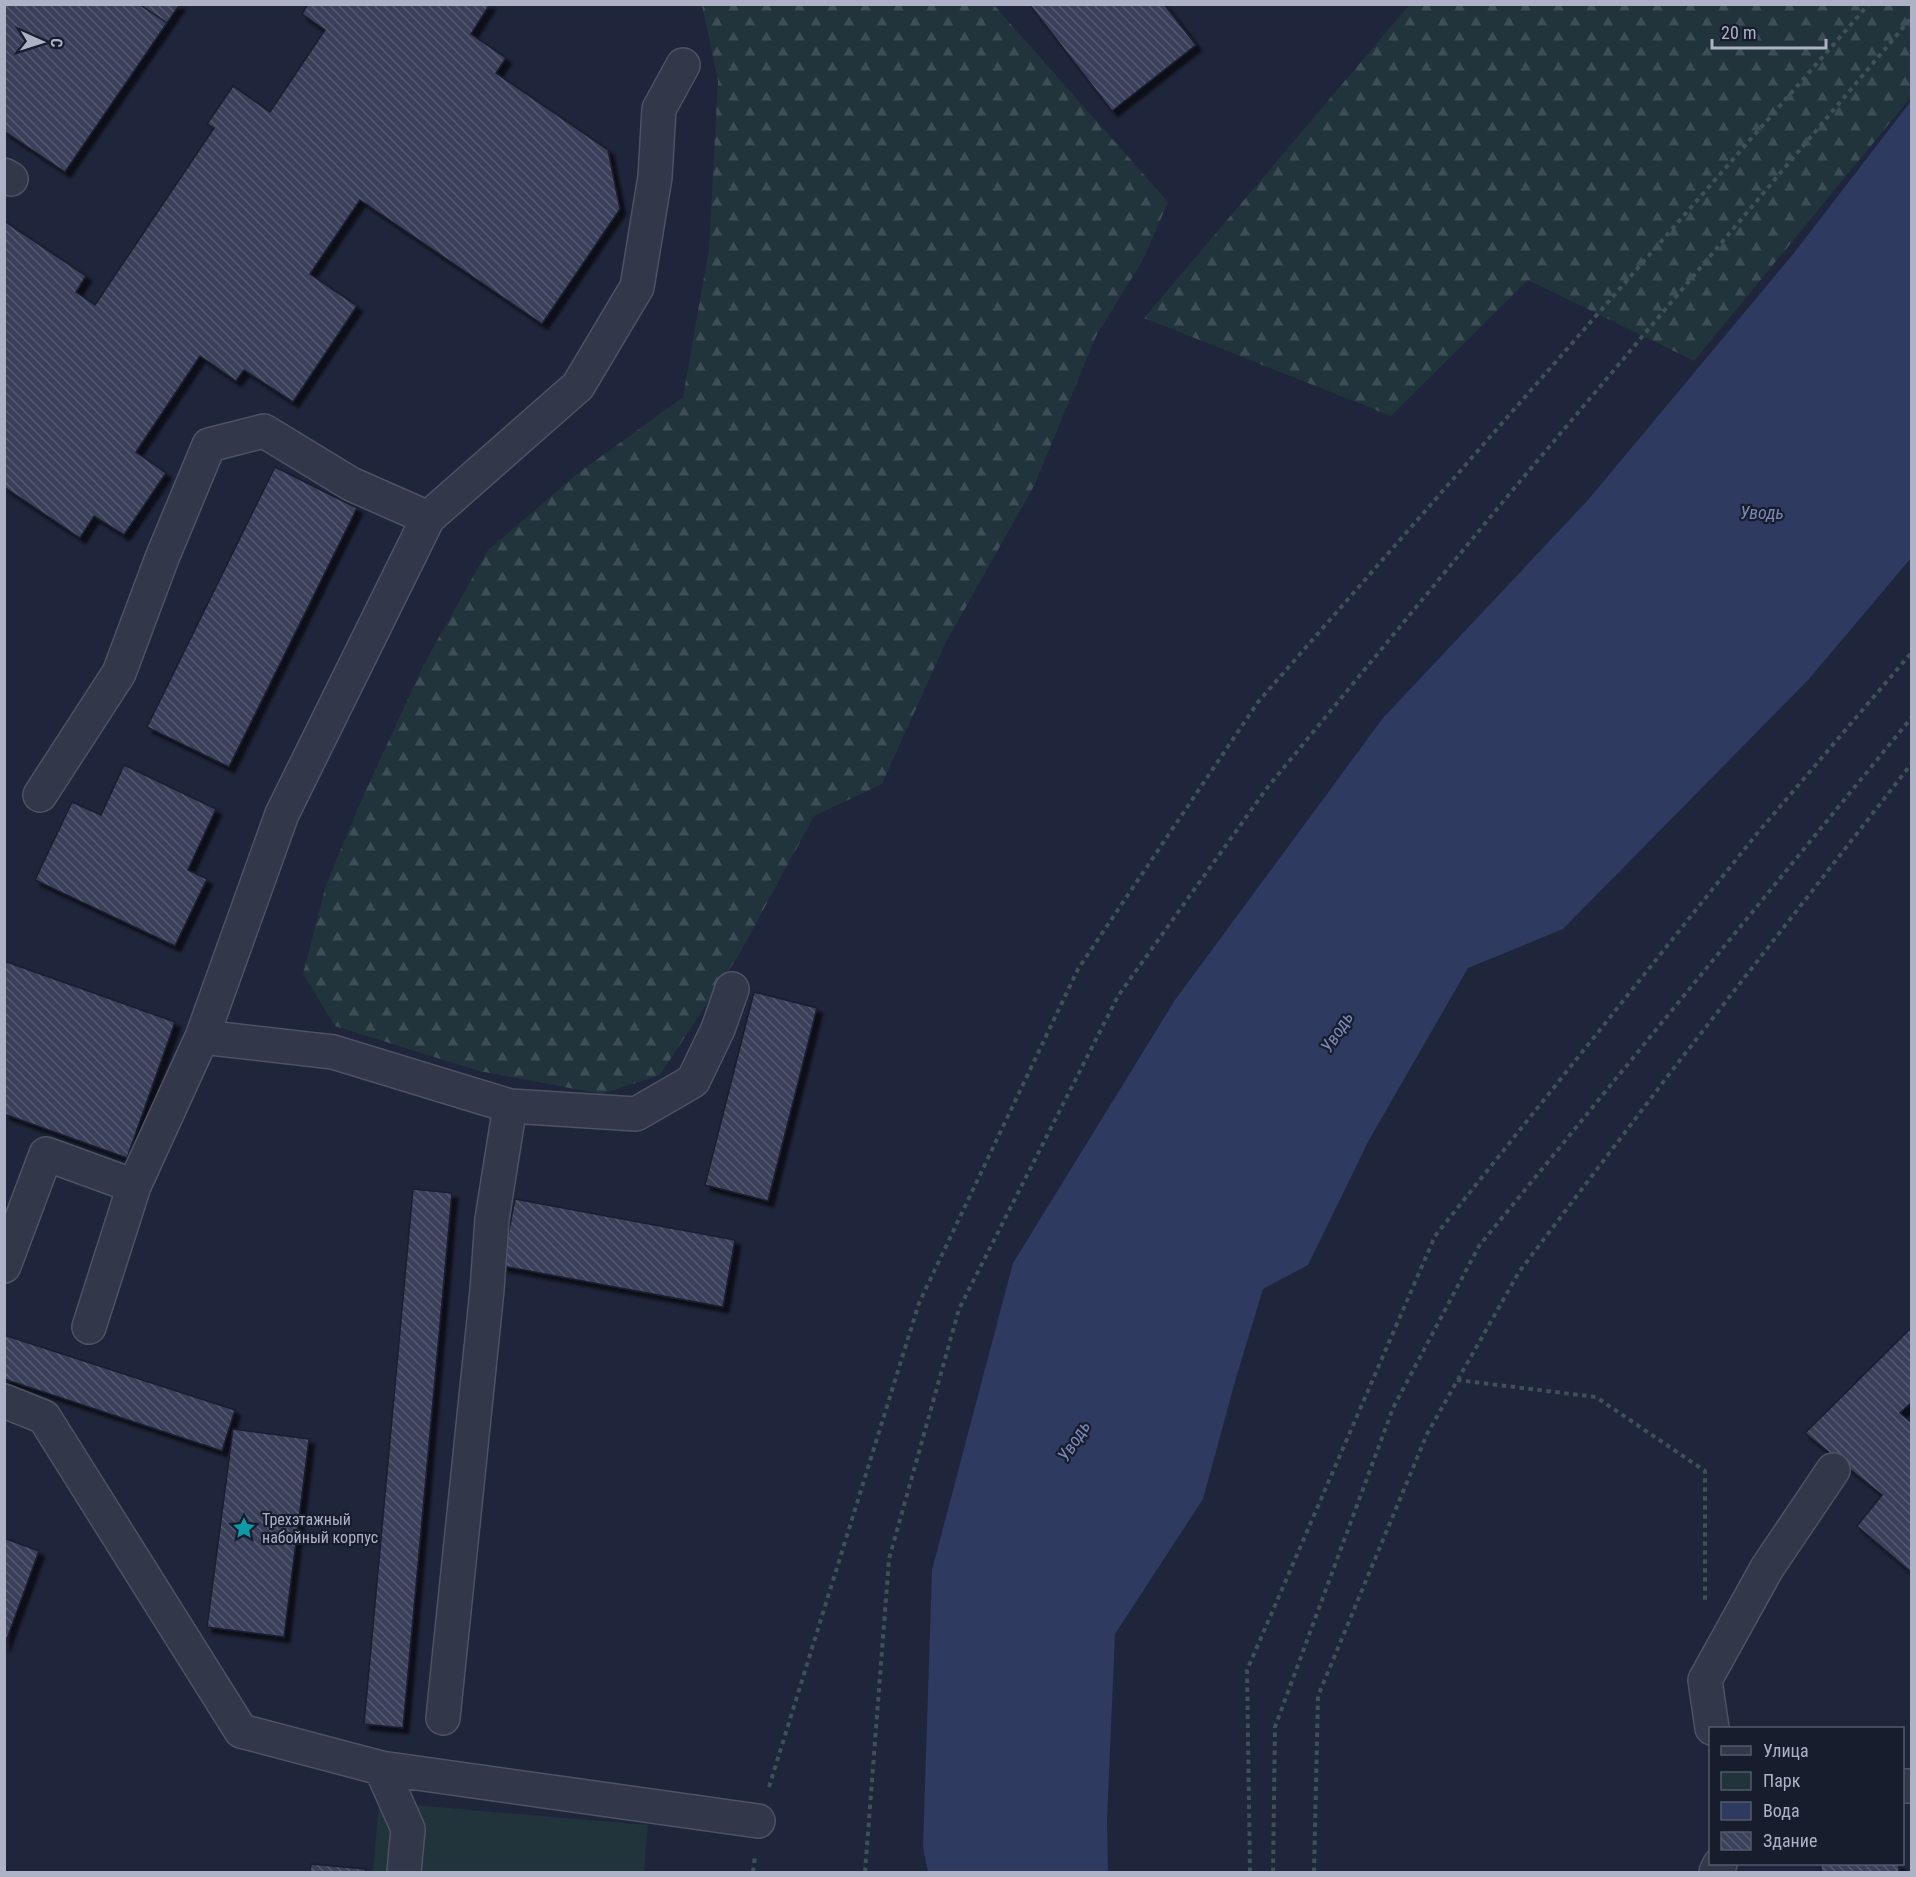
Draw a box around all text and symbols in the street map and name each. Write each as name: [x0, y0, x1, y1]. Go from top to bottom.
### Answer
north arrow: [12, 12, 72, 72]
scale bar: [1712, 12, 1826, 50]
text: 20 m: [1721, 22, 1756, 43]
text: С: [47, 38, 66, 48]
water label: Уводь: [1740, 502, 1784, 523]
water label: Уводь: [1316, 1008, 1357, 1056]
water label: Уводь: [1053, 1417, 1094, 1465]
place label: Трехэтажный набойный корпус: [262, 1510, 378, 1547]
place icon: Трехэтажный набойный корпус: [231, 1515, 257, 1541]
legend: [1709, 1727, 1904, 1865]
text: Улица: [1763, 1740, 1809, 1761]
text: Парк: [1763, 1770, 1801, 1791]
text: Вода: [1763, 1800, 1800, 1821]
text: Здание: [1763, 1830, 1817, 1851]

